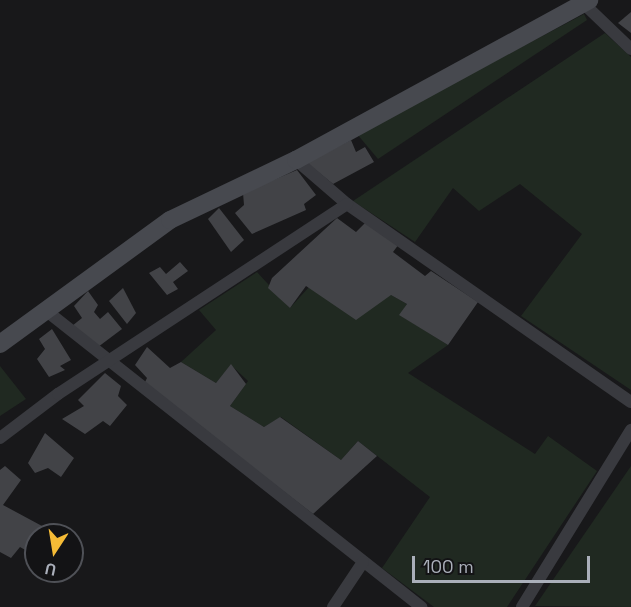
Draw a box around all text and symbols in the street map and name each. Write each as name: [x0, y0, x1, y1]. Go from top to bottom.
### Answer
north arrow: [24, 523, 84, 583]
scale bar: [415, 544, 594, 582]
text: 100 m: [423, 555, 474, 578]
text: U: [43, 558, 58, 581]

